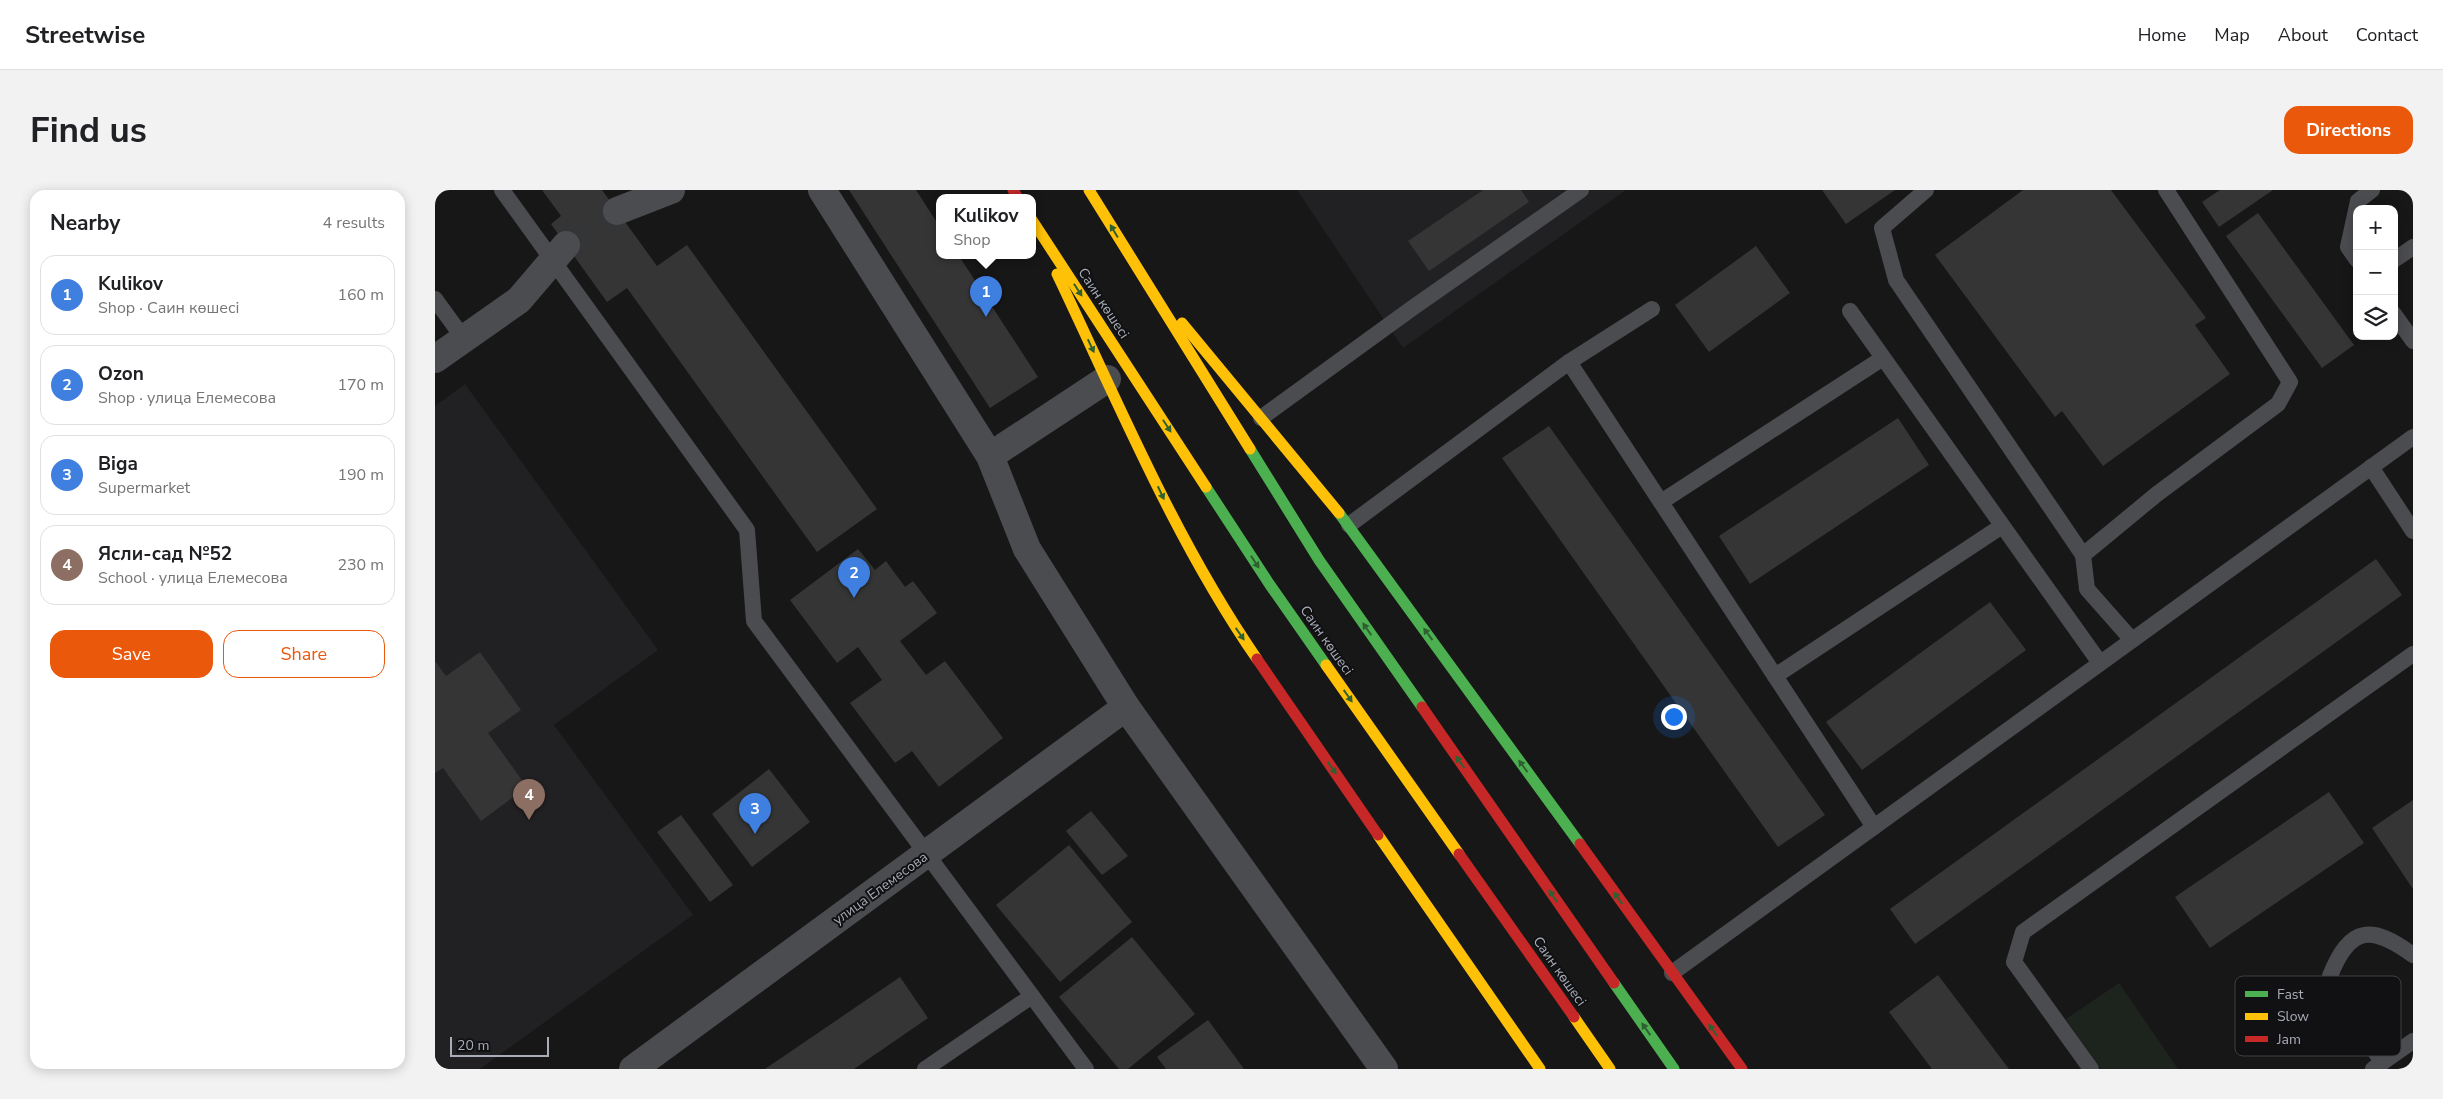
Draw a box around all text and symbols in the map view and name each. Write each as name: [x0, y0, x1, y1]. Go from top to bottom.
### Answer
text: Streetwise: [25, 19, 145, 51]
text: Home: [2138, 23, 2186, 47]
text: Map: [2214, 23, 2250, 47]
text: About: [2278, 23, 2328, 47]
text: Contact: [2356, 23, 2418, 47]
button: Directions: [2284, 106, 2413, 154]
text: Find us: [30, 107, 147, 154]
popup: [936, 194, 1036, 259]
text: Kulikov: [953, 203, 1019, 229]
map controls: [2353, 205, 2398, 340]
button: +: [2353, 205, 2398, 250]
text: Nearby: [50, 209, 120, 237]
text: 4 results: [323, 212, 385, 234]
one-way arrow: [1109, 224, 1118, 237]
text: Shop: [953, 229, 991, 251]
button: −: [2353, 250, 2398, 295]
street label: Саин көшесі: [1074, 264, 1134, 342]
text: Kulikov: [98, 271, 163, 297]
pin: 1: [970, 276, 1002, 317]
one-way arrow: [1073, 283, 1083, 297]
text: 1: [62, 284, 72, 306]
text: 160 m: [337, 284, 384, 306]
button: layers: [2353, 295, 2398, 340]
text: Shop · Саин көшесі: [98, 297, 239, 319]
one-way arrow: [1087, 339, 1095, 353]
text: Ozon: [98, 361, 144, 387]
text: 2: [62, 374, 72, 396]
text: 170 m: [337, 374, 384, 396]
text: Shop · улица Елемесова: [98, 387, 276, 409]
one-way arrow: [1162, 419, 1171, 433]
text: Biga: [98, 451, 138, 477]
text: 3: [62, 464, 72, 486]
text: 190 m: [337, 464, 384, 486]
text: Supermarket: [98, 477, 190, 499]
one-way arrow: [1156, 485, 1165, 500]
text: Ясли-сад №52: [98, 541, 232, 567]
text: 4: [62, 554, 72, 576]
text: 230 m: [337, 554, 384, 576]
one-way arrow: [1251, 556, 1260, 569]
pin: 2: [838, 557, 870, 598]
text: School · улица Елемесова: [98, 567, 288, 589]
street label: Саин көшесі: [1296, 602, 1358, 679]
one-way arrow: [1362, 622, 1372, 636]
one-way arrow: [1235, 628, 1245, 641]
one-way arrow: [1423, 628, 1433, 641]
button: Save: [50, 630, 213, 678]
button: Share: [223, 630, 385, 678]
one-way arrow: [1343, 689, 1353, 703]
your location: [1661, 704, 1687, 730]
one-way arrow: [1455, 756, 1465, 769]
one-way arrow: [1518, 759, 1528, 773]
one-way arrow: [1327, 761, 1337, 775]
pin: 4: [513, 779, 545, 820]
pin: 3: [739, 793, 771, 834]
street label: улица Елемесова: [829, 848, 932, 929]
one-way arrow: [1548, 889, 1558, 903]
one-way arrow: [1613, 891, 1623, 905]
street label: Саин көшесі: [1529, 933, 1591, 1010]
legend: [2235, 976, 2401, 1056]
text: Fast: [2277, 985, 2303, 1004]
text: Slow: [2277, 1007, 2309, 1026]
one-way arrow: [1641, 1022, 1651, 1036]
one-way arrow: [1708, 1023, 1718, 1037]
text: Jam: [2276, 1030, 2301, 1049]
scale bar: [450, 1034, 549, 1057]
text: 20 m: [457, 1036, 489, 1055]

